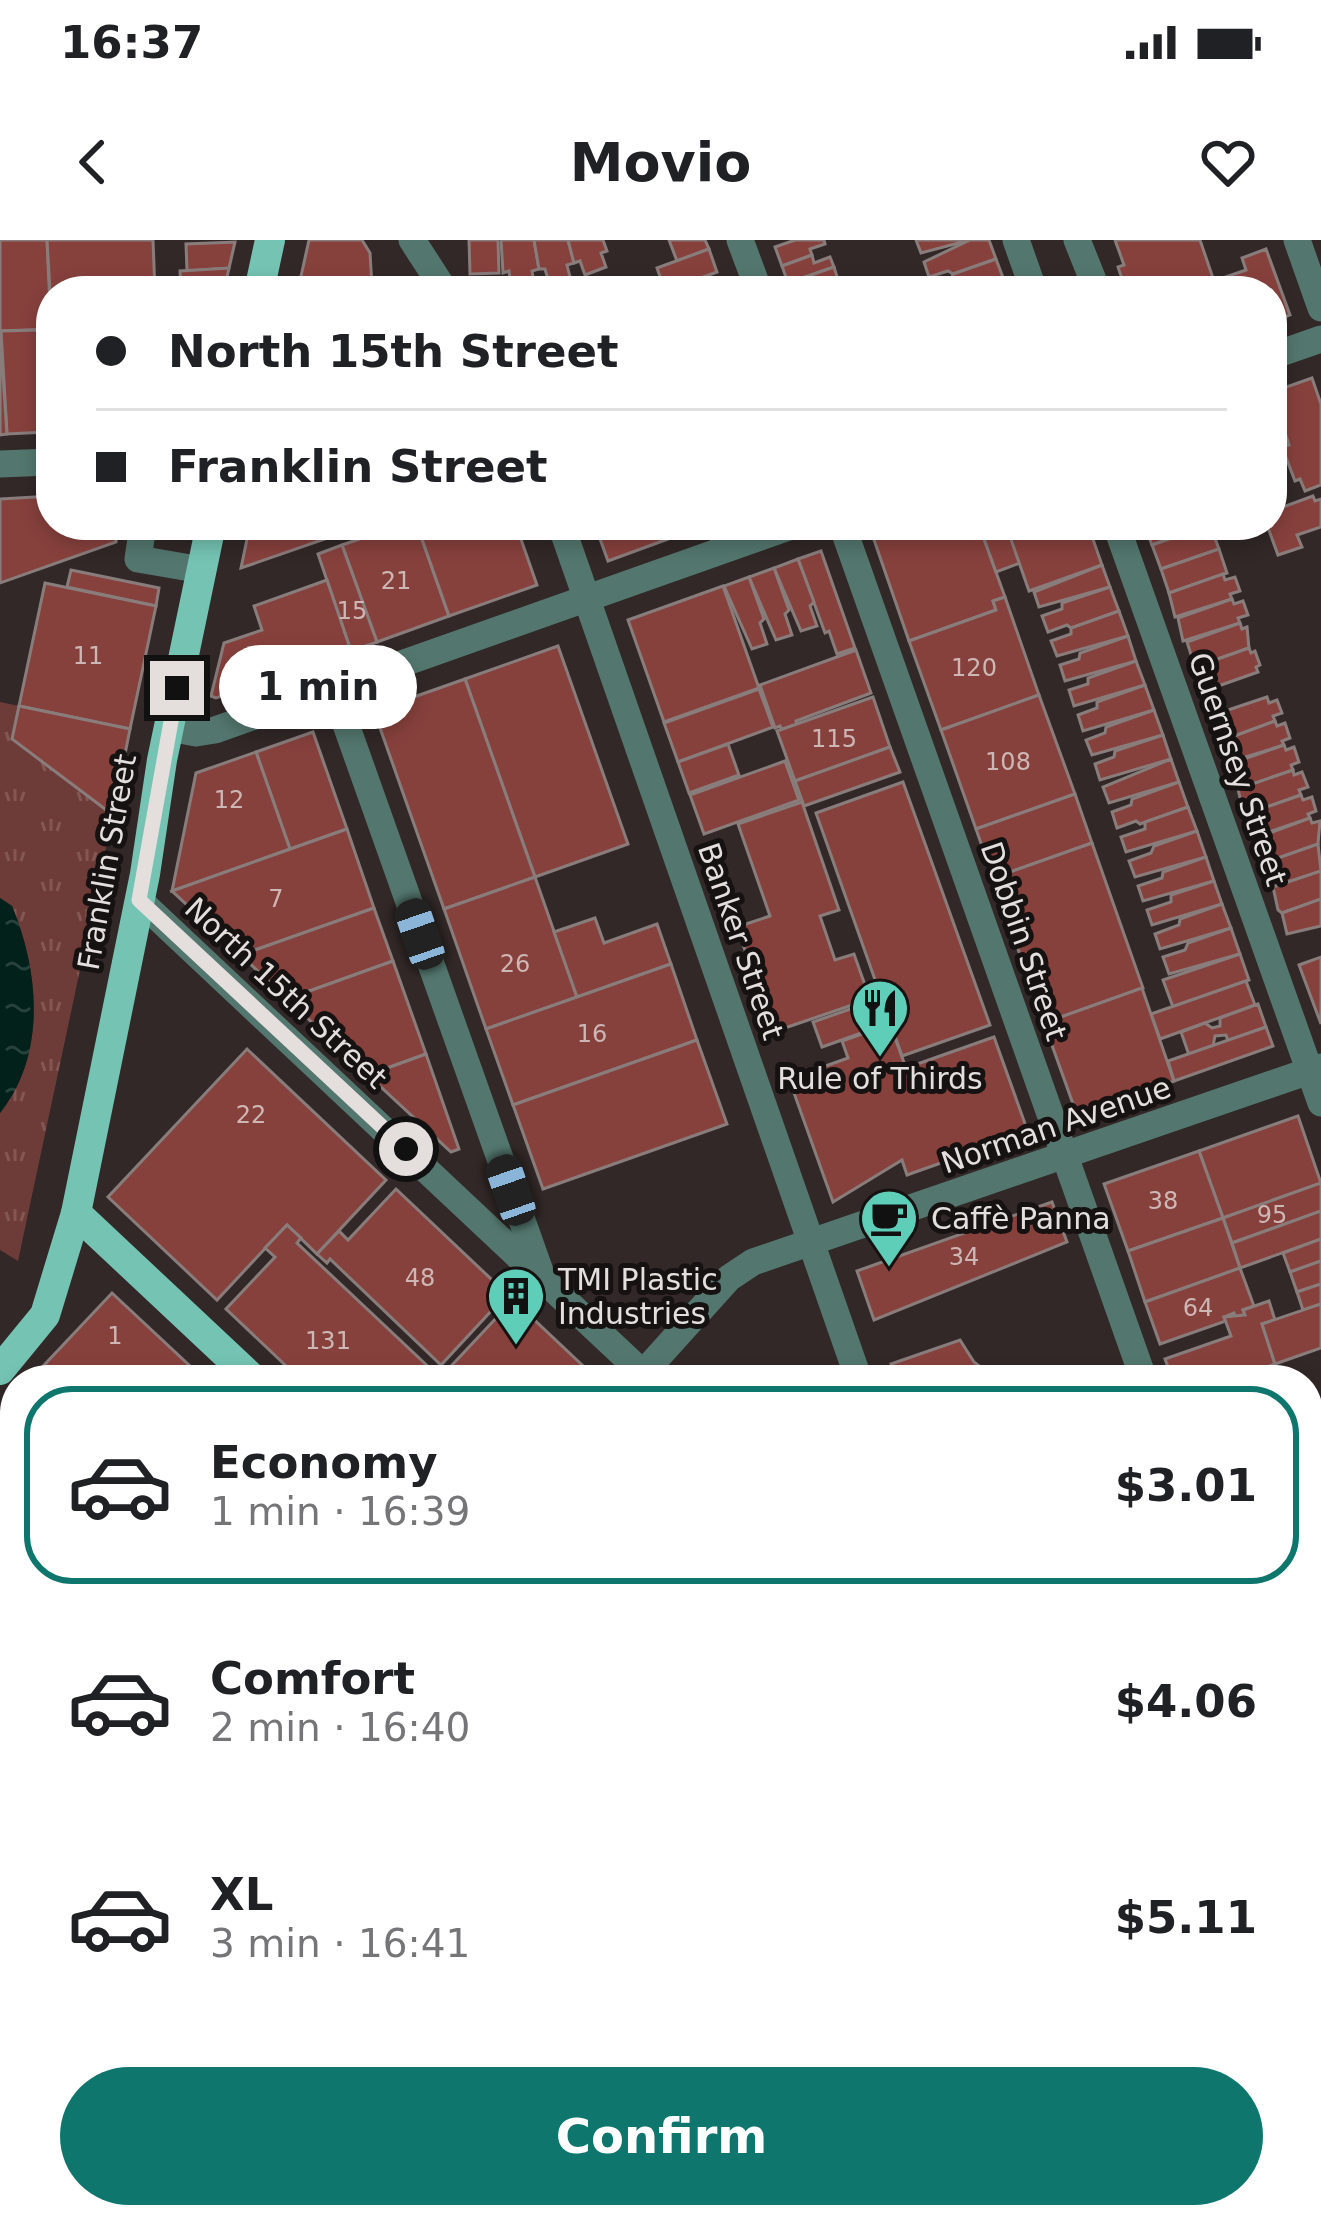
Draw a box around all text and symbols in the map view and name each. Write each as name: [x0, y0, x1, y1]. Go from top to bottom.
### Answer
text: 16:37: [60, 16, 203, 69]
icon: back: [60, 129, 126, 195]
icon: heart: [1195, 129, 1261, 195]
text: Movio: [570, 131, 751, 194]
text: North 15th Street: [168, 325, 618, 378]
text: Franklin Street: [168, 440, 548, 493]
house number: 21: [381, 567, 411, 595]
house number: 15: [337, 597, 367, 625]
house number: 11: [73, 642, 103, 670]
callout: 1 min: [219, 646, 417, 730]
street label: Guernsey Street: [1182, 648, 1294, 890]
house number: 120: [951, 654, 997, 682]
route end: [150, 661, 204, 715]
text: 1 min: [257, 664, 379, 709]
house number: 115: [811, 725, 857, 753]
house number: 108: [985, 748, 1031, 776]
street label: Franklin Street: [71, 751, 143, 973]
house number: 12: [214, 786, 244, 814]
street label: Dobbin Street: [974, 837, 1074, 1045]
street label: Banker Street: [691, 838, 791, 1044]
house number: 7: [268, 885, 284, 913]
street label: North 15th Street: [178, 890, 394, 1096]
car: [391, 894, 449, 974]
house number: 26: [500, 950, 530, 978]
restaurant icon: Rule of Thirds: [849, 977, 911, 1059]
house number: 16: [577, 1020, 607, 1048]
place label: Rule of Thirds: [777, 1061, 983, 1096]
street label: Norman Avenue: [937, 1069, 1175, 1181]
house number: 22: [236, 1101, 266, 1129]
route start: [379, 1122, 433, 1176]
car: [482, 1150, 540, 1230]
cafe icon: Caffè Panna: [858, 1187, 920, 1269]
house number: 38: [1148, 1187, 1178, 1215]
place label: Caffè Panna: [931, 1201, 1111, 1236]
house number: 95: [1257, 1201, 1287, 1229]
house number: 34: [949, 1243, 979, 1271]
place label: TMI Plastic Industries: [557, 1262, 718, 1331]
house number: 48: [405, 1264, 435, 1292]
building icon: TMI Plastic Industries: [485, 1265, 547, 1347]
house number: 64: [1183, 1294, 1213, 1322]
house number: 1: [107, 1322, 123, 1350]
house number: 131: [305, 1327, 351, 1355]
icon: car: [66, 1431, 174, 1539]
text: Economy: [210, 1436, 438, 1489]
text: $3.01: [1115, 1459, 1257, 1512]
text: 1 min · 16:39: [210, 1489, 470, 1534]
icon: car: [66, 1647, 174, 1755]
text: Comfort: [210, 1652, 415, 1705]
text: $4.06: [1115, 1675, 1257, 1728]
text: 2 min · 16:40: [210, 1705, 470, 1750]
icon: car: [66, 1863, 174, 1971]
text: XL: [210, 1868, 273, 1921]
text: $5.11: [1115, 1891, 1257, 1944]
text: 3 min · 16:41: [210, 1921, 470, 1966]
button: Confirm: [60, 2067, 1263, 2205]

